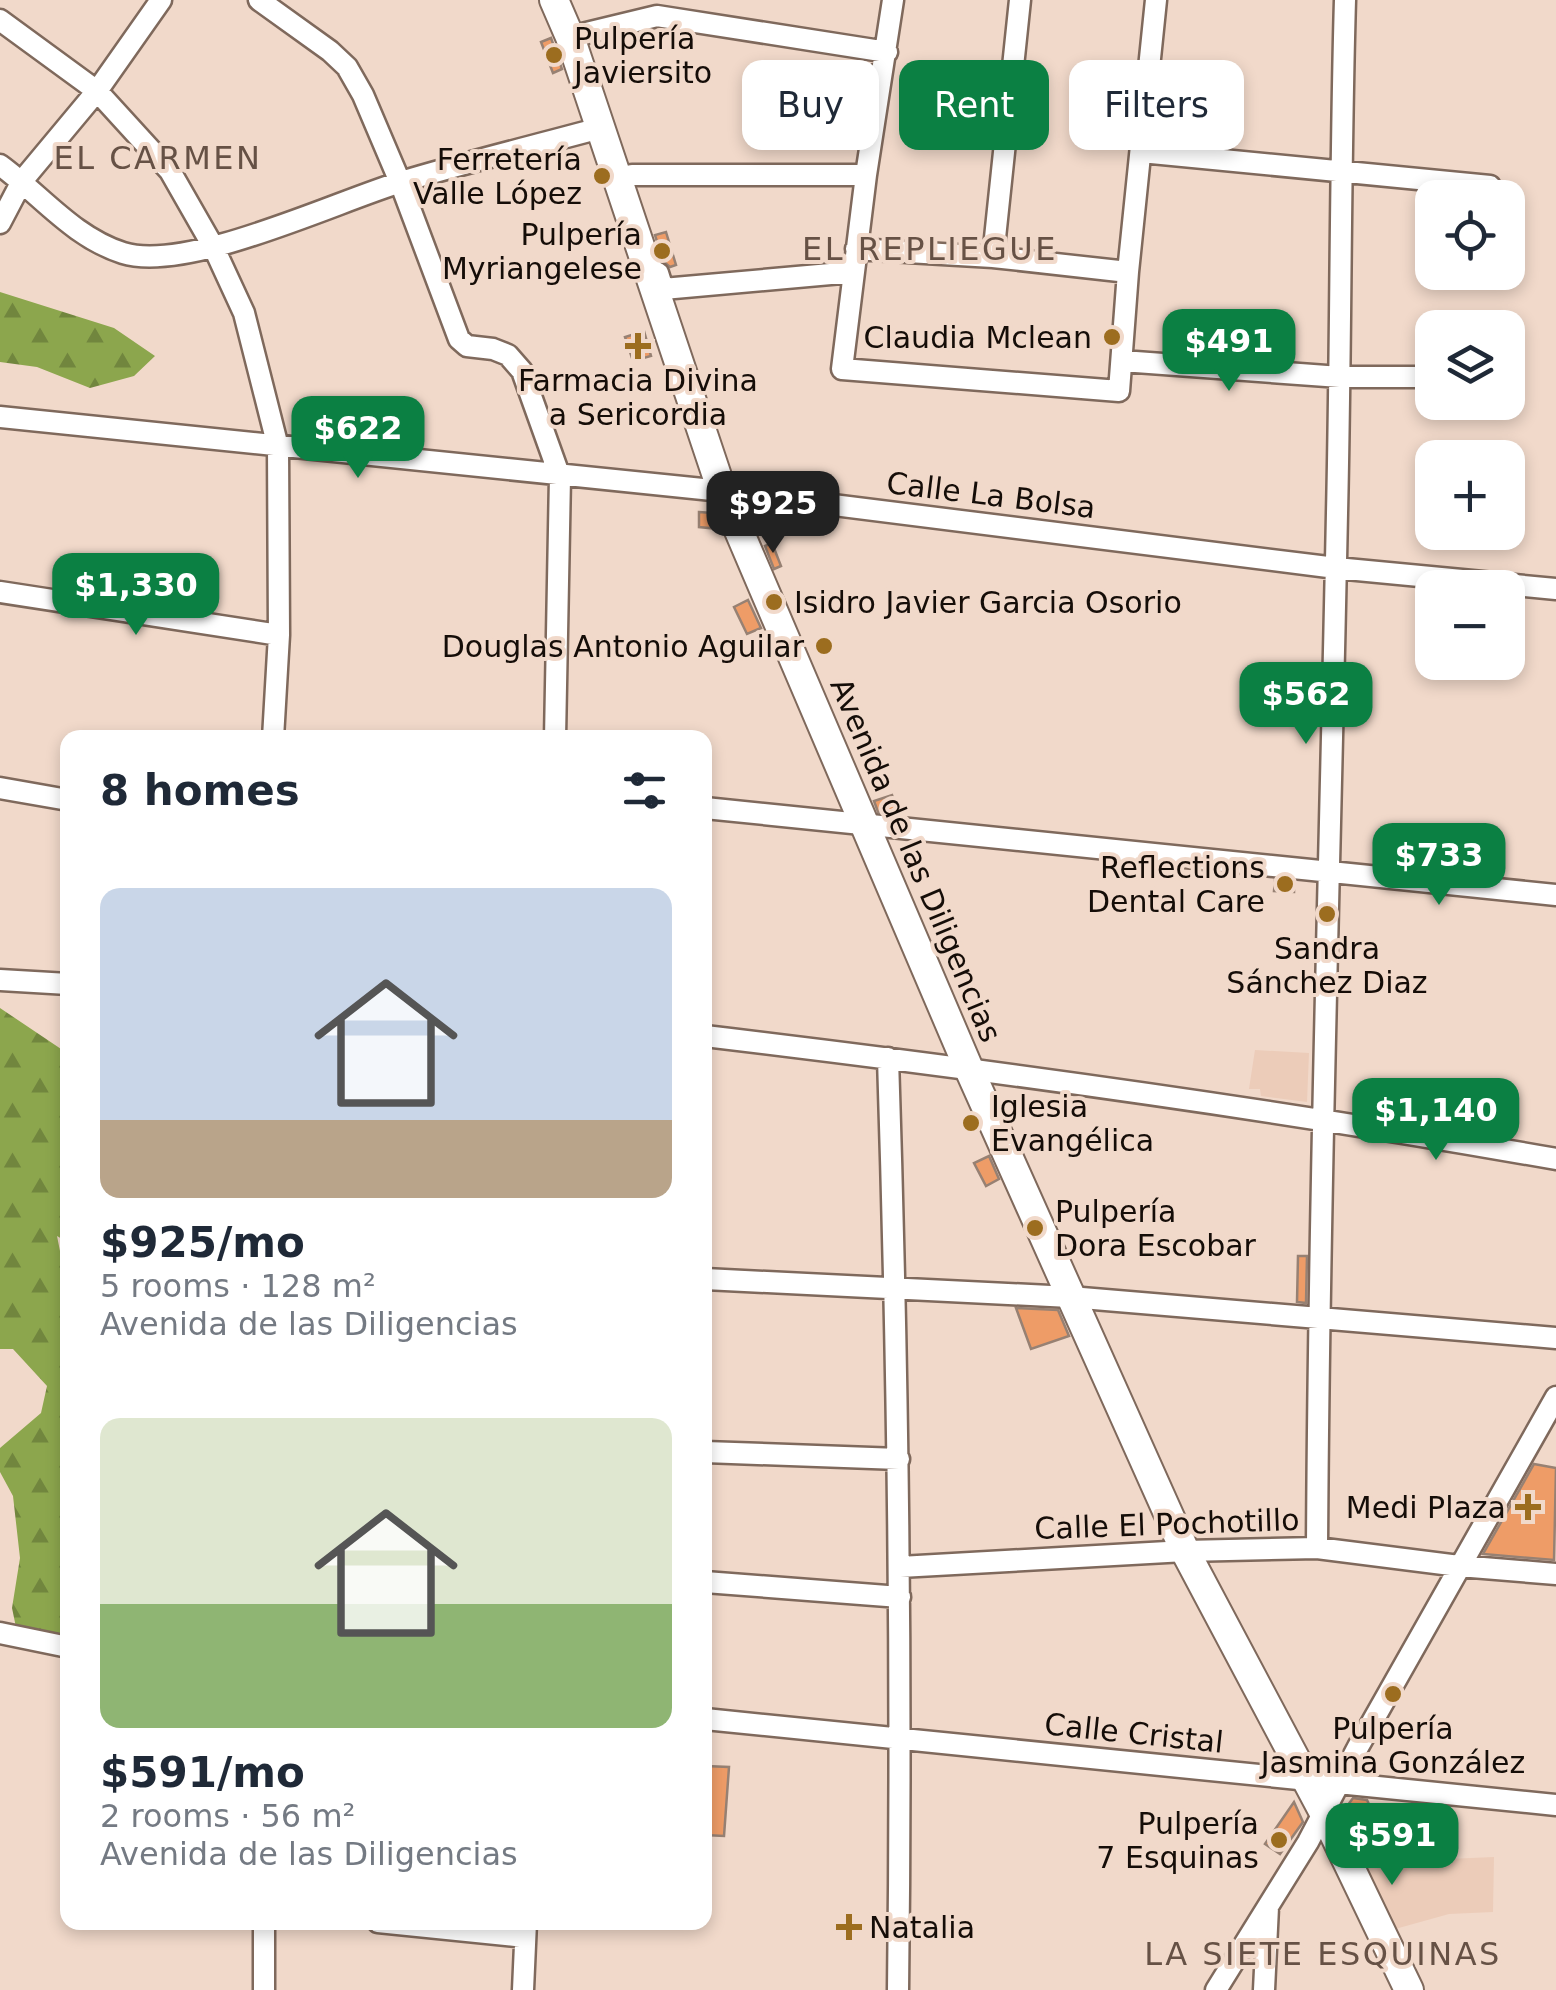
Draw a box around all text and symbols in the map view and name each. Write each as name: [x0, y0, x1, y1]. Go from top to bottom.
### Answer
place label: Pulpería Javiersito: [572, 21, 712, 90]
marker: Pulpería Javiersito: [543, 44, 565, 66]
chip: Buy: [742, 60, 879, 150]
chip: Rent: [899, 60, 1049, 150]
chip: Filters: [1069, 60, 1244, 150]
district label: EL CARMEN: [54, 139, 262, 177]
place label: Ferretería Valle López: [413, 142, 582, 211]
marker: Ferretería Valle López: [591, 165, 613, 187]
map controls: [1415, 180, 1525, 680]
button: locate: [1415, 180, 1525, 290]
place label: Pulpería Myriangelese: [442, 217, 642, 286]
district label: EL REPLIEGUE: [802, 230, 1058, 268]
marker: Pulpería Myriangelese: [651, 240, 673, 262]
pin: $491: [1170, 309, 1288, 394]
button: layers: [1415, 310, 1525, 420]
place label: Claudia Mclean: [863, 320, 1092, 355]
text: $491: [1184, 322, 1274, 360]
marker: Claudia Mclean: [1101, 326, 1123, 348]
marker: Farmacia Divina a Sericordia: [627, 335, 649, 357]
place label: Farmacia Divina a Sericordia: [518, 363, 758, 432]
pin: $622: [299, 396, 417, 481]
text: $622: [313, 409, 403, 447]
button: +: [1415, 440, 1525, 550]
street label: Calle La Bolsa: [885, 465, 1097, 525]
pin: $925: [714, 471, 832, 556]
text: $925: [728, 484, 818, 522]
pin: $1,330: [55, 553, 217, 638]
text: $1,330: [74, 566, 198, 604]
button: −: [1415, 570, 1525, 680]
place label: Isidro Javier Garcia Osorio: [794, 585, 1182, 620]
marker: Isidro Javier Garcia Osorio: [763, 591, 785, 613]
place label: Douglas Antonio Aguilar: [442, 629, 805, 664]
marker: Douglas Antonio Aguilar: [813, 635, 835, 657]
pin: $562: [1247, 662, 1365, 747]
street label: Avenida de las Diligencias: [823, 673, 1009, 1047]
text: $562: [1261, 675, 1351, 713]
icon: filters: [617, 763, 672, 818]
text: 8 homes: [100, 766, 300, 815]
pin: $733: [1380, 823, 1498, 908]
text: $733: [1394, 836, 1484, 874]
place label: Reflections Dental Care: [1087, 850, 1265, 919]
marker: Reflections Dental Care: [1274, 873, 1296, 895]
marker: Sandra Sánchez Diaz: [1316, 903, 1338, 925]
place label: Sandra Sánchez Diaz: [1226, 931, 1428, 1000]
icon: home: [296, 953, 476, 1133]
pin: $1,140: [1355, 1078, 1517, 1163]
place label: Iglesia Evangélica: [991, 1089, 1154, 1158]
text: $1,140: [1374, 1091, 1498, 1129]
marker: Iglesia Evangélica: [960, 1112, 982, 1134]
place label: Pulpería Dora Escobar: [1055, 1194, 1257, 1263]
marker: Pulpería Dora Escobar: [1024, 1217, 1046, 1239]
text: $925/mo: [100, 1218, 305, 1267]
text: 5 rooms · 128 m²: [100, 1267, 376, 1305]
text: Avenida de las Diligencias: [100, 1305, 518, 1343]
icon: home: [296, 1483, 476, 1663]
place label: Medi Plaza: [1346, 1490, 1506, 1525]
marker: Medi Plaza: [1515, 1494, 1541, 1520]
street label: Calle El Pochotillo: [1034, 1502, 1300, 1546]
marker: Pulpería Jasmina González: [1382, 1683, 1404, 1705]
street label: Calle Cristal: [1043, 1706, 1225, 1760]
place label: Pulpería Jasmina González: [1259, 1711, 1525, 1780]
text: $591/mo: [100, 1748, 305, 1797]
text: 2 rooms · 56 m²: [100, 1797, 355, 1835]
pin: $591: [1333, 1803, 1451, 1888]
place label: Pulpería 7 Esquinas: [1096, 1806, 1259, 1875]
text: $591: [1347, 1816, 1437, 1854]
marker: Pulpería 7 Esquinas: [1268, 1829, 1290, 1851]
text: Avenida de las Diligencias: [100, 1835, 518, 1873]
place label: Natalia: [869, 1910, 975, 1945]
marker: Natalia: [838, 1916, 860, 1938]
district label: LA SIETE ESQUINAS: [1144, 1935, 1502, 1973]

